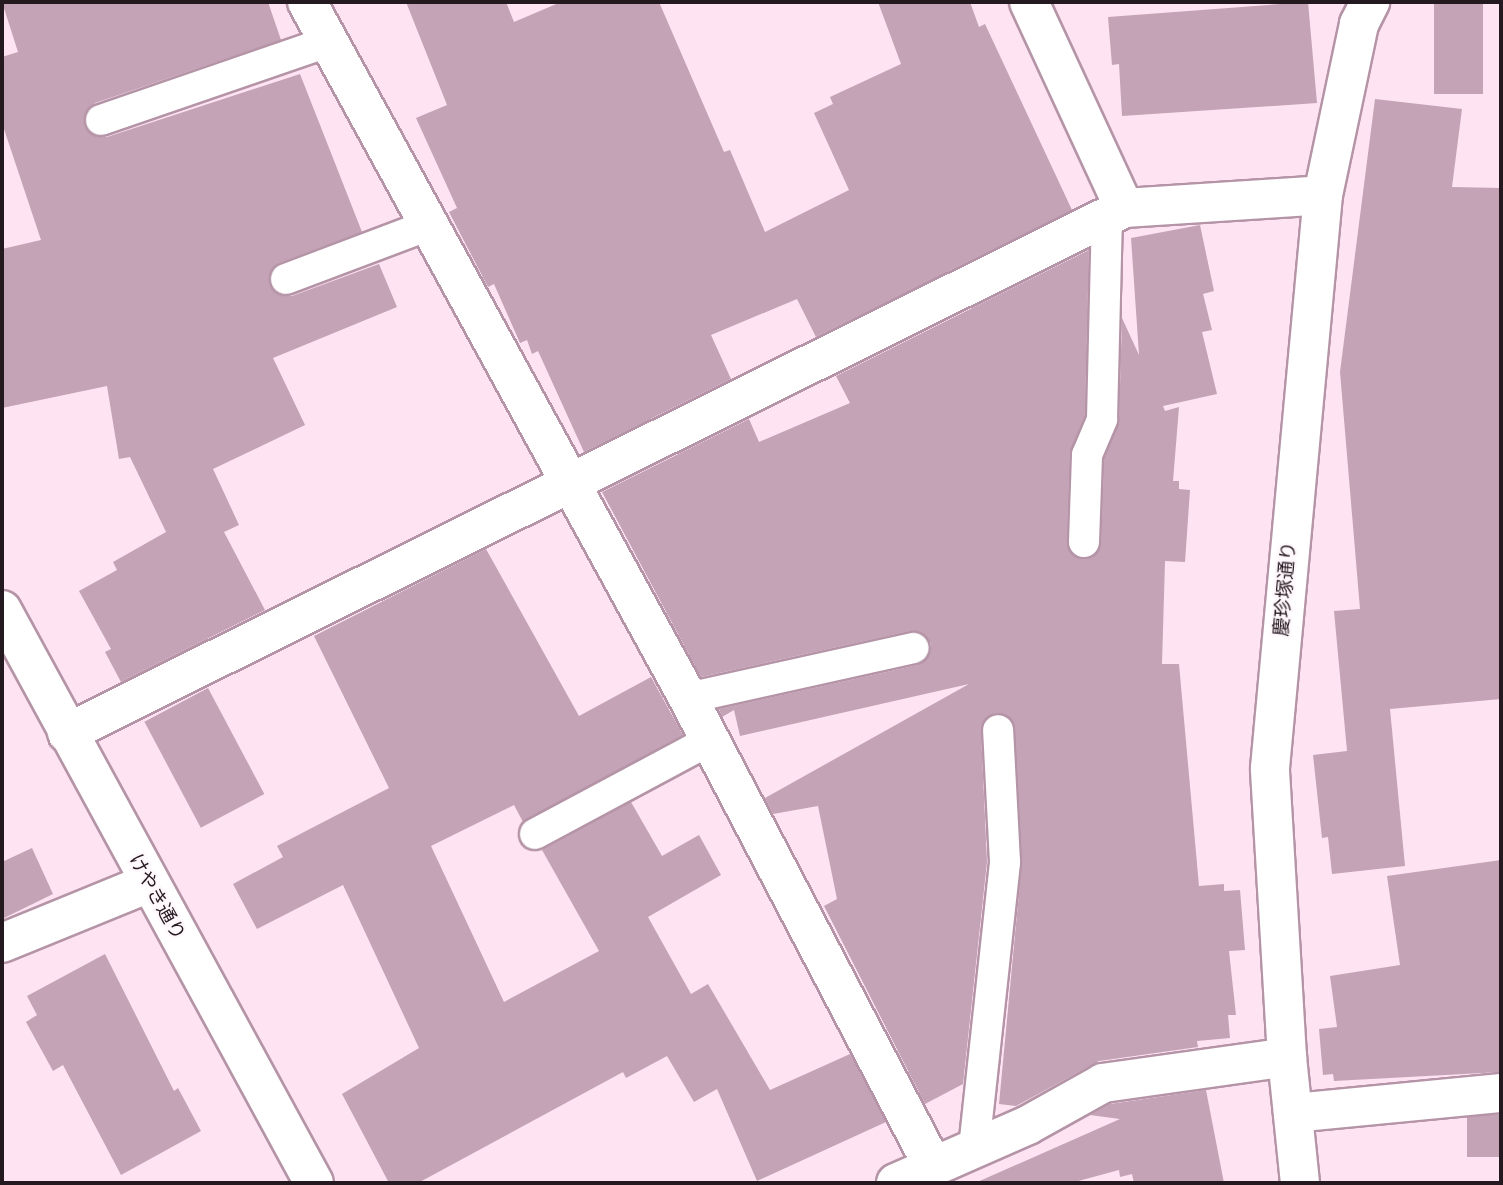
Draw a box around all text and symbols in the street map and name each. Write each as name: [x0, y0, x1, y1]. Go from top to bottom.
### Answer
street label: 慶珍塚通り: [1270, 541, 1300, 637]
street label: けやき通り: [124, 850, 190, 944]

